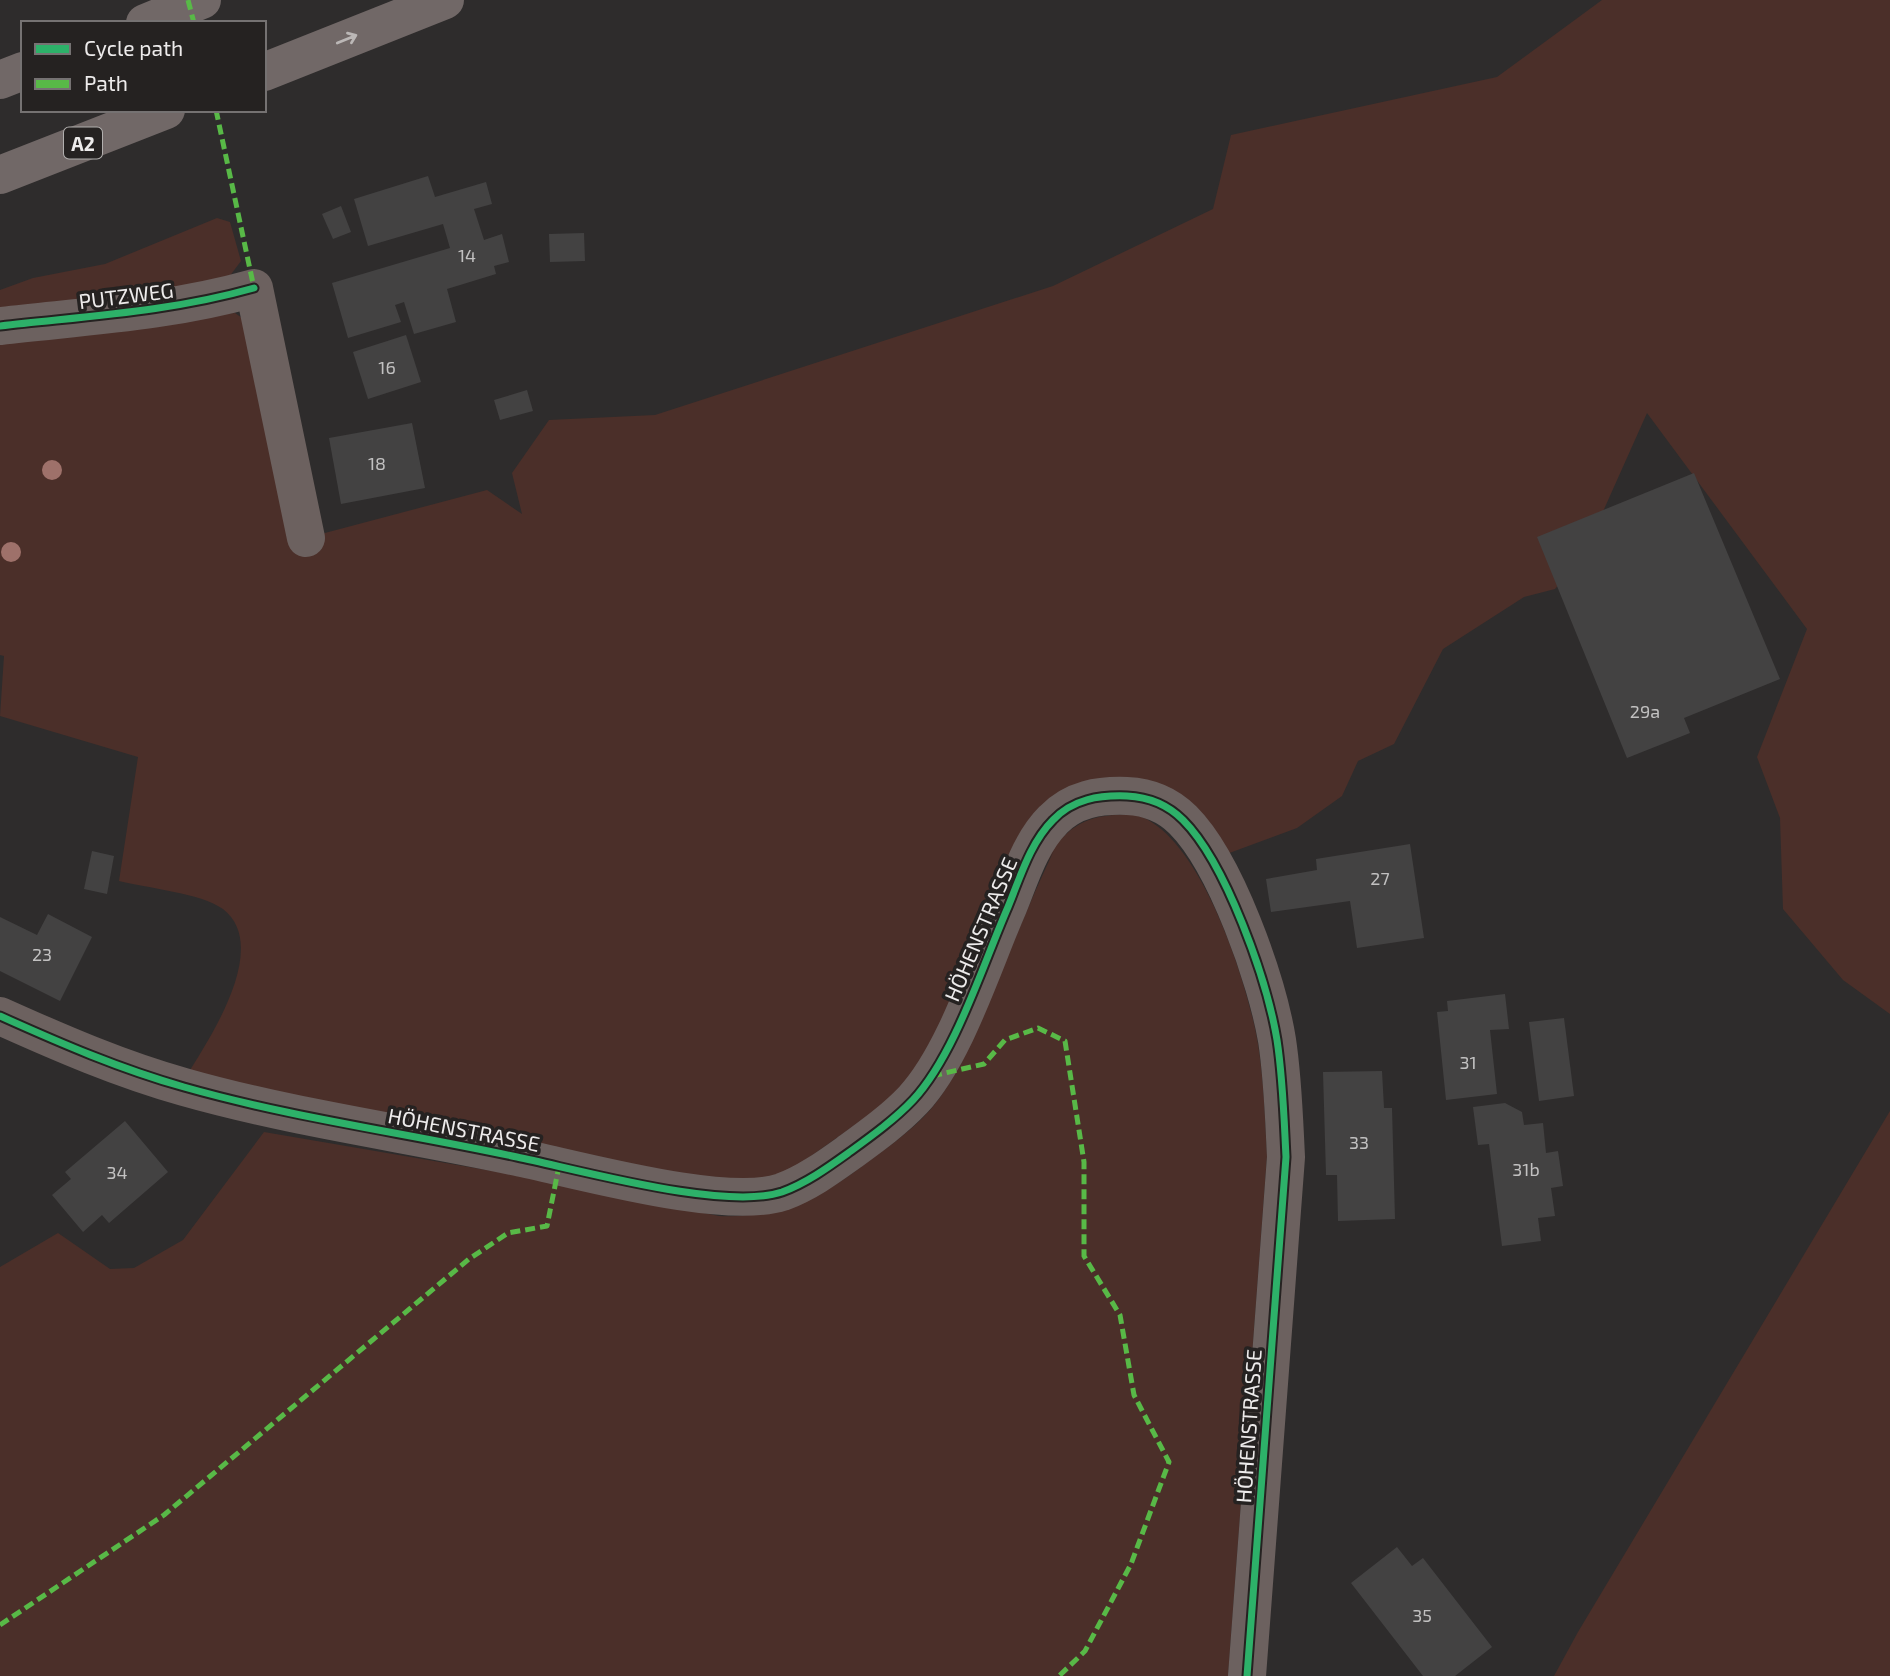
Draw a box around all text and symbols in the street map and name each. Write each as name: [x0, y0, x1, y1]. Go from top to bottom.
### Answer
legend: [21, 21, 266, 112]
one-way arrow: [336, 32, 358, 45]
text: Cycle path: [84, 35, 183, 60]
text: Path: [84, 70, 128, 95]
road number: A2: [64, 127, 102, 158]
house number: 14: [458, 244, 476, 266]
street label: PUTZWEG: [77, 277, 175, 313]
house number: 16: [378, 356, 396, 378]
house number: 18: [368, 452, 386, 474]
house number: 29a: [1630, 700, 1660, 722]
street label: HÖHENSTRASSE: [938, 853, 1022, 1005]
house number: 27: [1370, 867, 1390, 889]
house number: 23: [32, 943, 52, 965]
house number: 31: [1459, 1051, 1477, 1073]
street label: HÖHENSTRASSE: [386, 1102, 542, 1156]
house number: 33: [1349, 1131, 1369, 1153]
house number: 31b: [1512, 1158, 1540, 1180]
house number: 34: [106, 1161, 128, 1183]
street label: HÖHENSTRASSE: [1230, 1348, 1266, 1504]
house number: 35: [1412, 1604, 1432, 1626]

